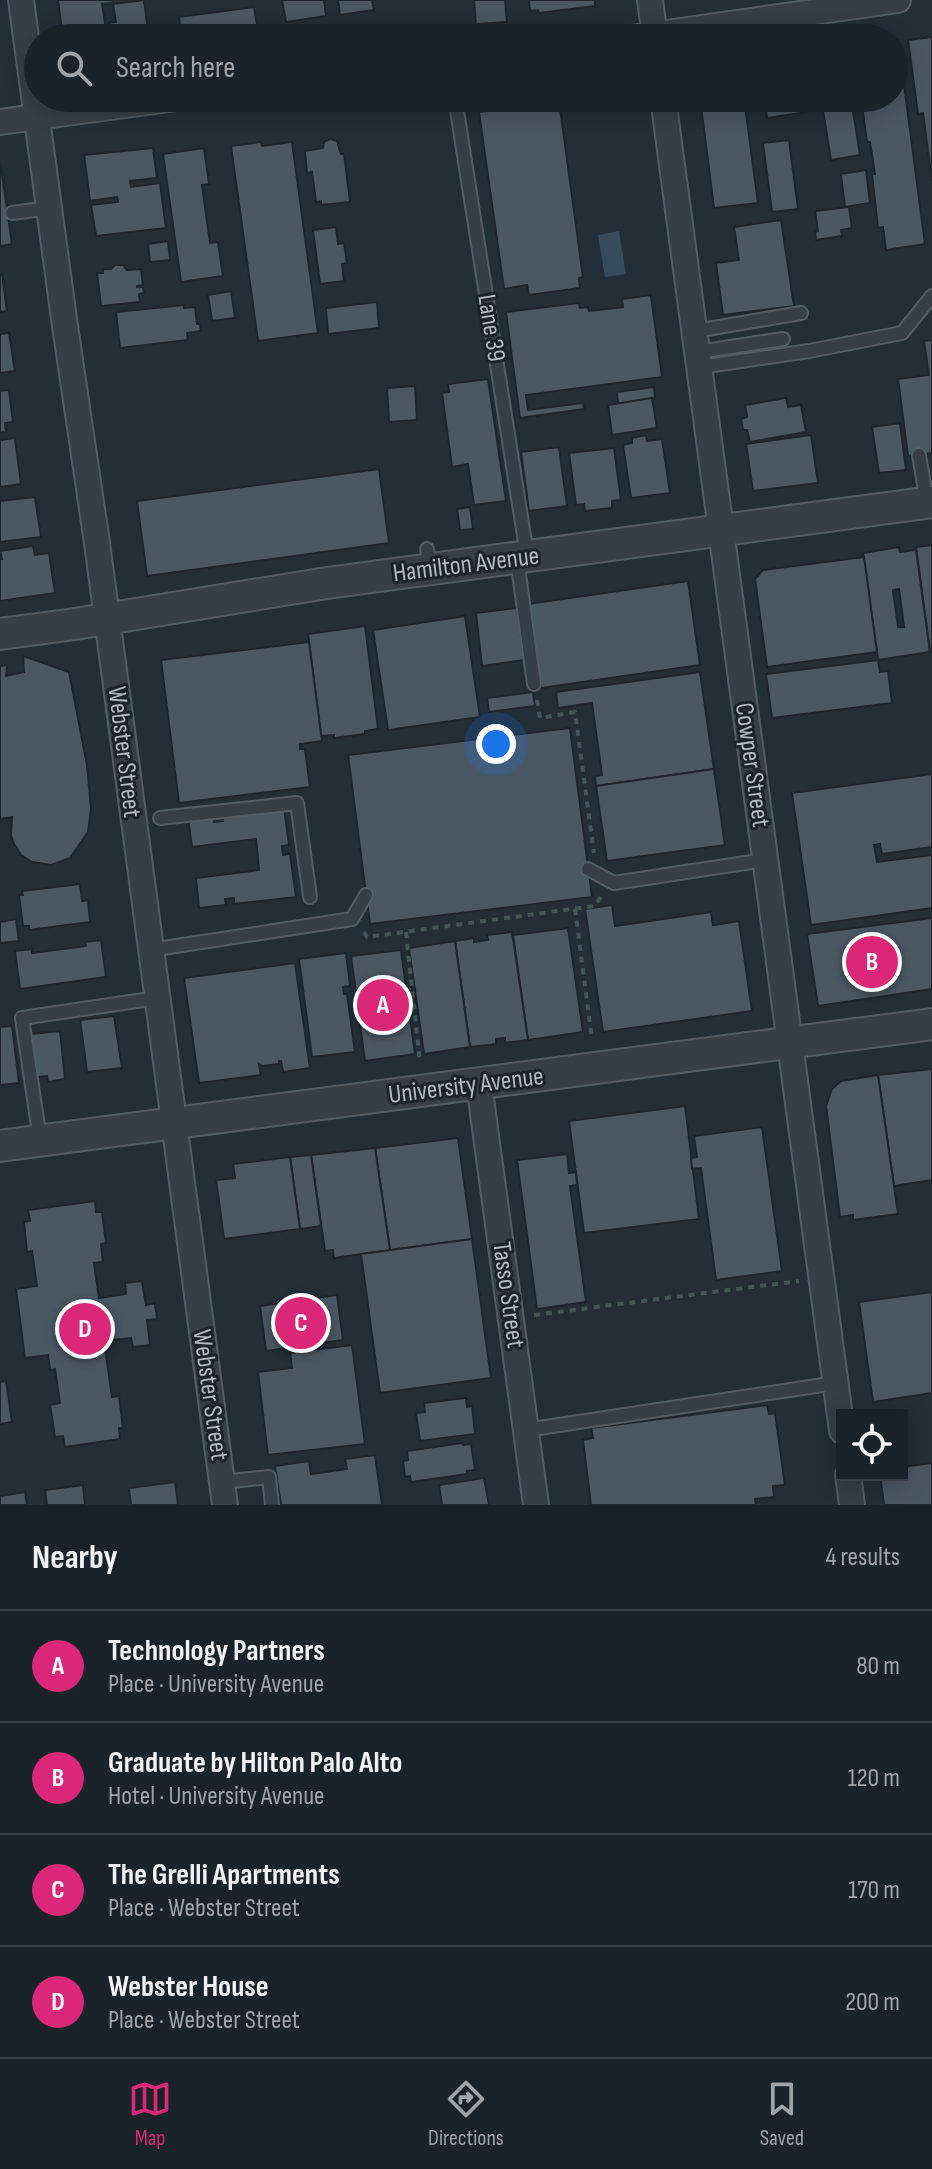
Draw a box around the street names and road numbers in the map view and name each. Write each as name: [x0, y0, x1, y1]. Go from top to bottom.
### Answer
street label: Lane 39: [470, 292, 512, 364]
street label: Hamilton Avenue: [391, 541, 541, 589]
street label: Webster Street: [101, 685, 147, 819]
street label: Cowper Street: [728, 701, 776, 829]
street label: University Avenue: [387, 1061, 545, 1111]
street label: Tasso Street: [485, 1240, 531, 1350]
street label: Webster Street: [185, 1328, 235, 1462]

